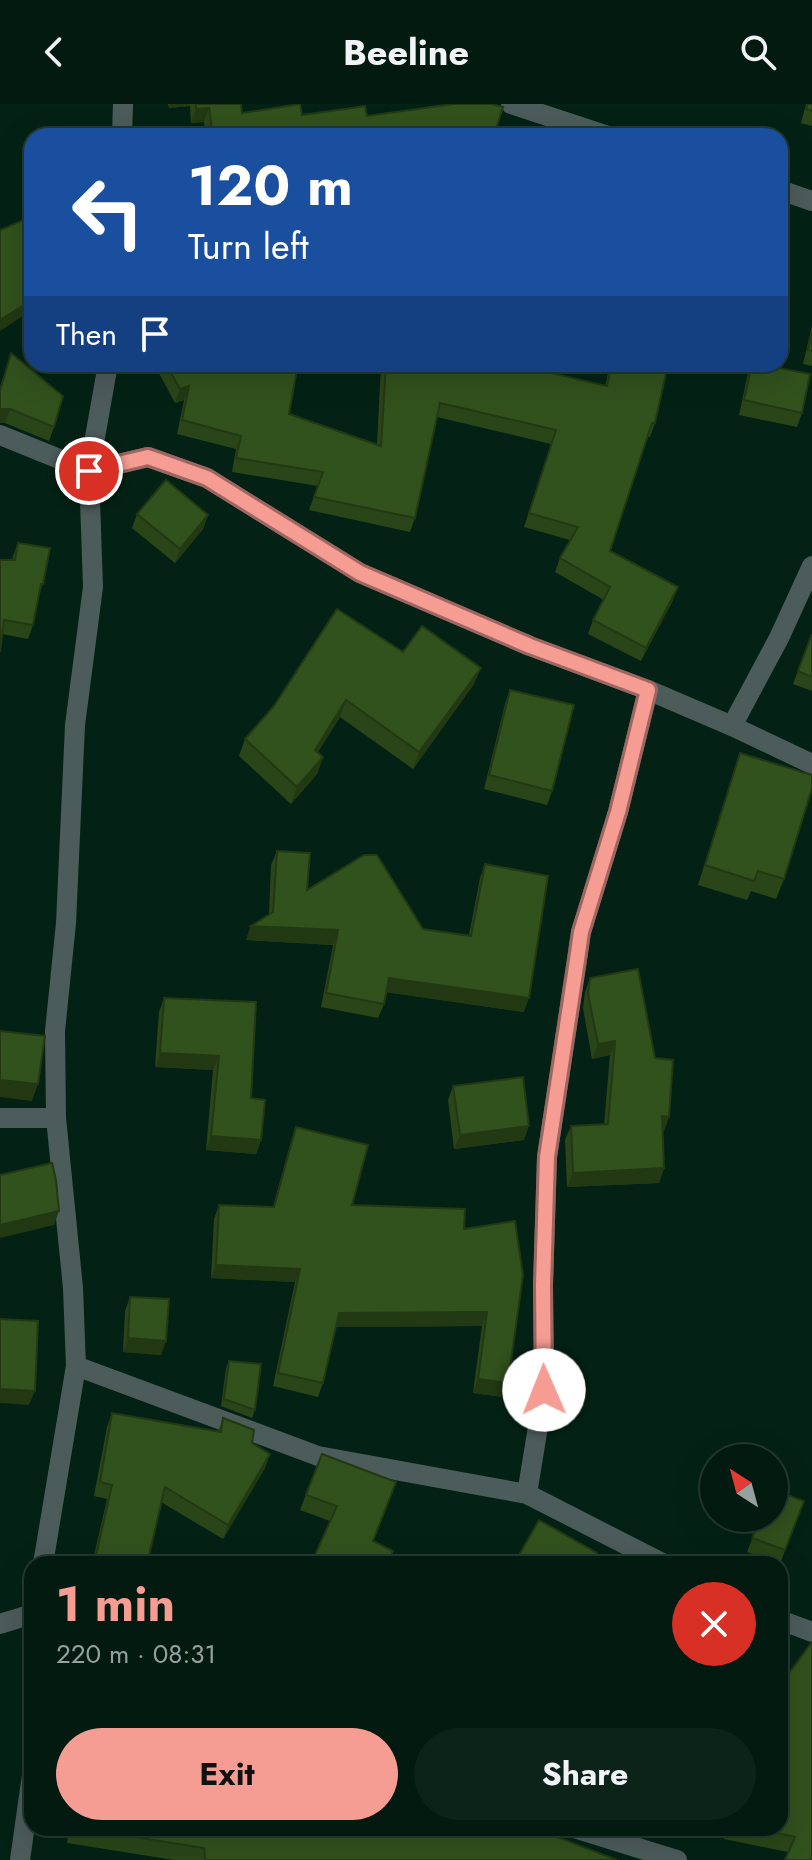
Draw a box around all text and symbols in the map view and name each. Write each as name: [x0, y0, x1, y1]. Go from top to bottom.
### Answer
text: Beeline: [343, 26, 469, 78]
icon: back: [32, 30, 76, 74]
icon: search: [736, 30, 780, 74]
text: 120 m: [188, 145, 353, 226]
icon: left: [56, 160, 160, 264]
text: Turn left: [188, 220, 309, 272]
icon: arrive: [133, 312, 177, 356]
text: Then: [56, 313, 117, 356]
pin: [55, 437, 123, 505]
icon: arrive: [67, 449, 111, 493]
position arrow: [502, 1348, 586, 1432]
north arrow: [700, 1444, 788, 1532]
map controls: [700, 1444, 788, 1532]
text: 1 min: [56, 1570, 175, 1639]
button: close: [672, 1582, 756, 1666]
text: 220 m · 08:31: [56, 1635, 216, 1673]
button: Exit: [56, 1728, 398, 1820]
button: Share: [414, 1728, 756, 1820]

